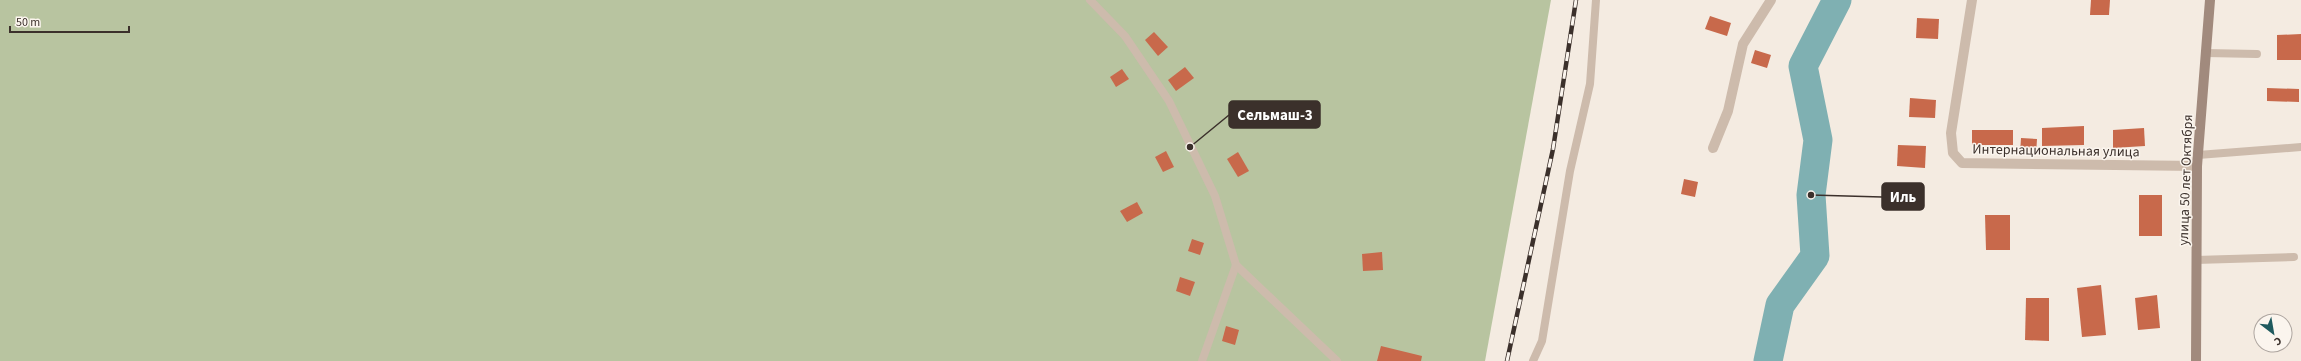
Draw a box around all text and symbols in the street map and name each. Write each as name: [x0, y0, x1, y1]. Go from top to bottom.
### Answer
scale bar: [10, 8, 129, 34]
text: 50 m: [16, 14, 40, 31]
callout: Сельмаш-3: [1229, 101, 1320, 128]
text: Сельмаш-3: [1237, 105, 1313, 126]
street label: улица 50 лет Октября: [2174, 114, 2198, 246]
street label: Интернациональная улица: [1972, 140, 2140, 162]
callout: Иль: [1882, 183, 1924, 210]
text: Иль: [1890, 187, 1917, 208]
north arrow: [2253, 313, 2293, 353]
text: С: [2271, 333, 2285, 350]

